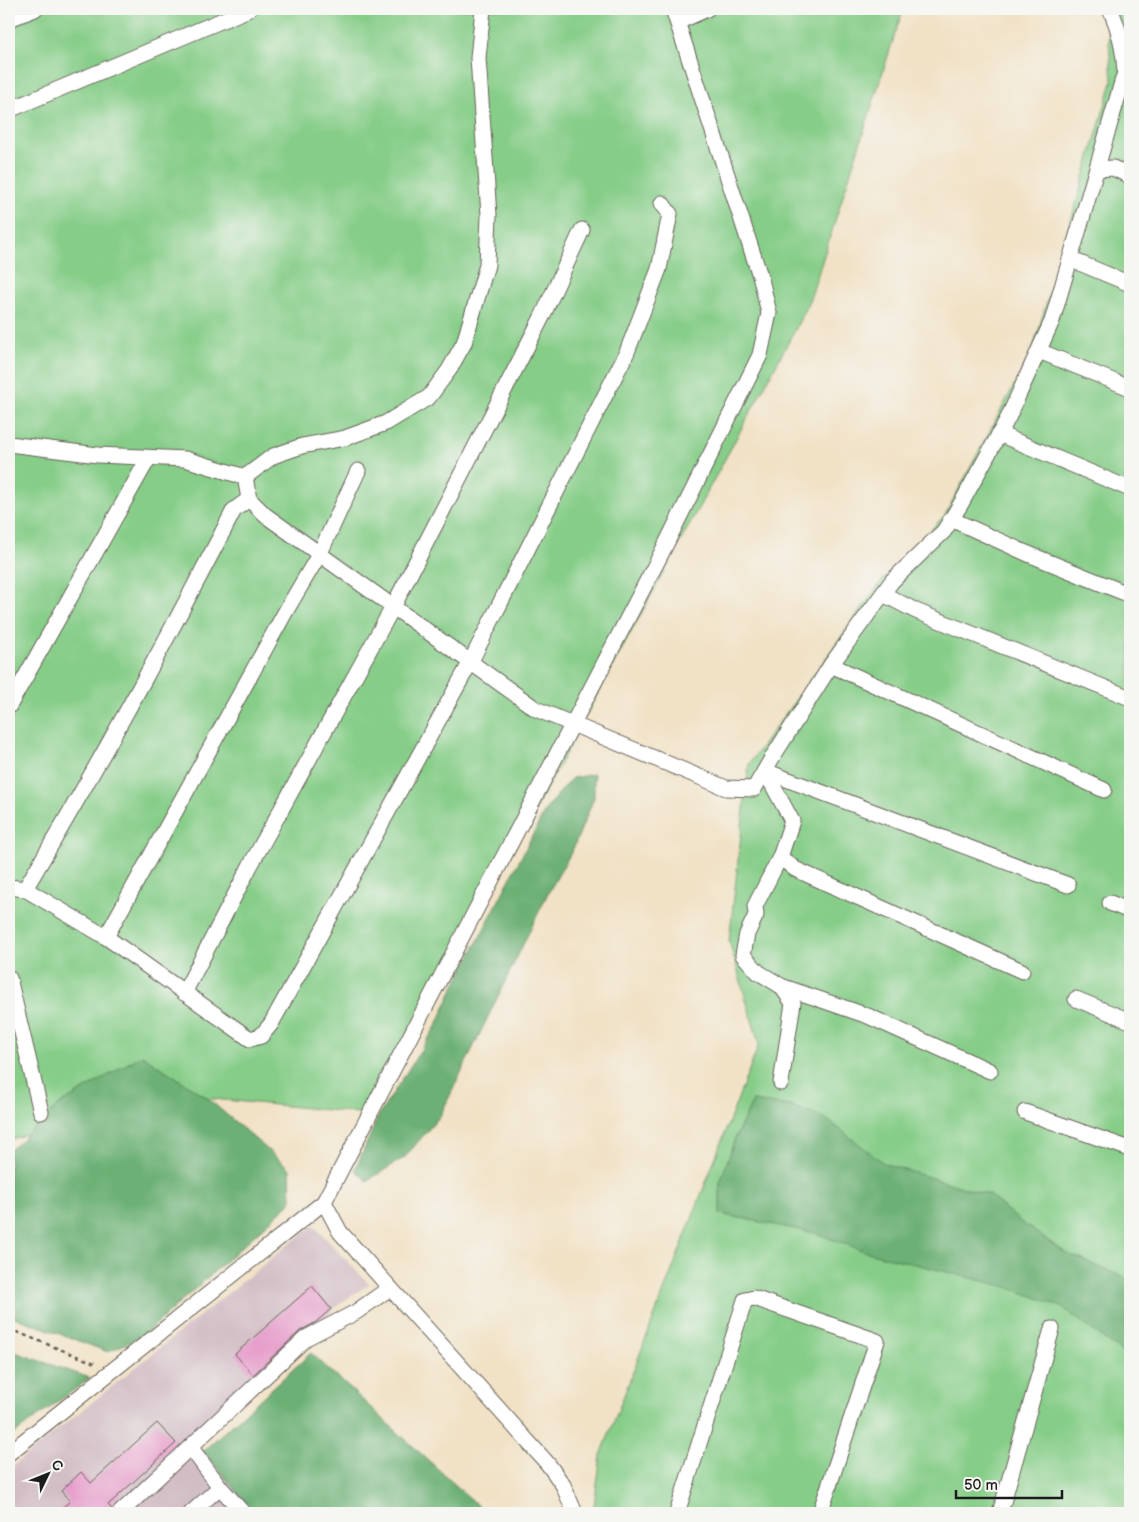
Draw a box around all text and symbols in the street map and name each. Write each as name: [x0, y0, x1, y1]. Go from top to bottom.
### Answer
north arrow: [22, 1450, 72, 1500]
text: С: [48, 1456, 67, 1475]
scale bar: [956, 1467, 1063, 1499]
text: 50 m: [964, 1476, 998, 1495]

